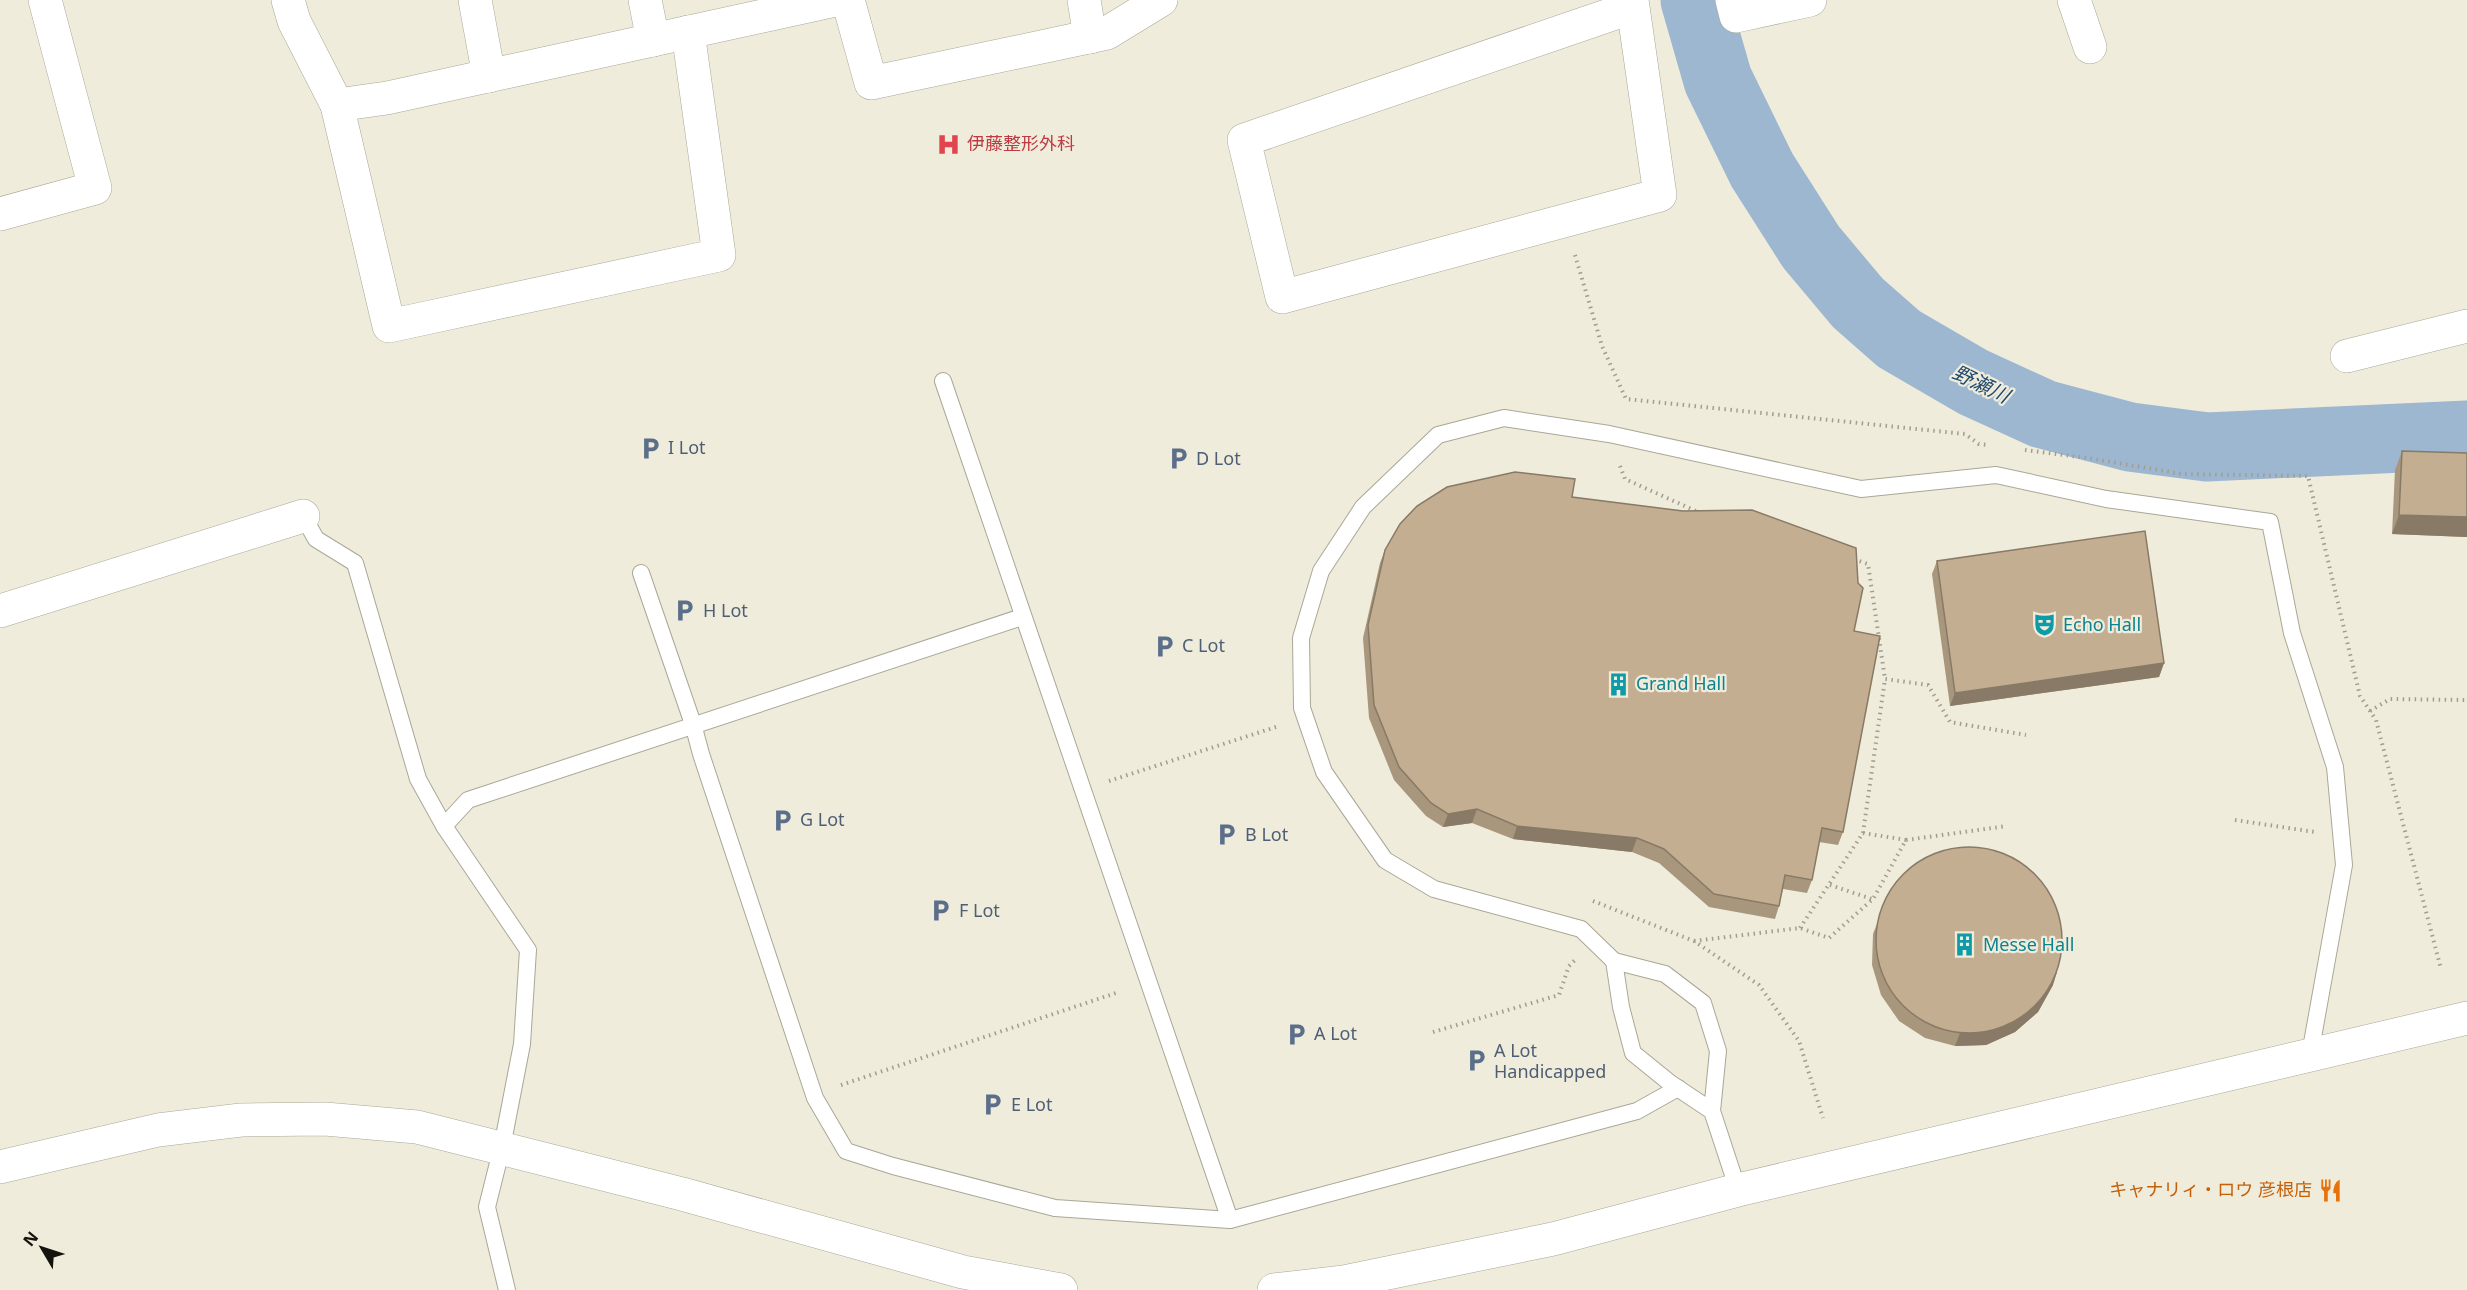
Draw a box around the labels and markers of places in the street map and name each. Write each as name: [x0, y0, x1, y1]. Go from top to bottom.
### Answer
hospital icon: 伊藤整形外科: [936, 131, 962, 157]
place label: 伊藤整形外科: [967, 131, 1075, 155]
parking icon: I Lot: [637, 435, 663, 461]
place label: I Lot: [668, 435, 706, 459]
parking icon: D Lot: [1165, 446, 1191, 472]
place label: D Lot: [1196, 446, 1241, 470]
parking icon: H Lot: [672, 598, 698, 624]
place label: H Lot: [703, 598, 748, 622]
theatre icon: Echo Hall: [2032, 612, 2058, 638]
place label: Echo Hall: [2063, 612, 2141, 636]
parking icon: C Lot: [1151, 633, 1177, 659]
place label: C Lot: [1182, 633, 1225, 657]
building icon: Grand Hall: [1605, 671, 1631, 697]
place label: Grand Hall: [1636, 671, 1726, 695]
parking icon: G Lot: [769, 807, 795, 833]
place label: G Lot: [800, 807, 845, 831]
parking icon: B Lot: [1214, 822, 1240, 848]
place label: B Lot: [1245, 822, 1289, 846]
parking icon: F Lot: [928, 898, 954, 924]
place label: F Lot: [959, 898, 1000, 922]
building icon: Messe Hall: [1952, 932, 1978, 958]
place label: Messe Hall: [1983, 932, 2074, 956]
parking icon: A Lot: [1283, 1021, 1309, 1047]
place label: A Lot: [1314, 1021, 1358, 1045]
place label: A Lot Handicapped: [1494, 1038, 1606, 1083]
parking icon: A Lot Handicapped: [1463, 1048, 1489, 1074]
parking icon: E Lot: [980, 1092, 1006, 1118]
place label: E Lot: [1011, 1092, 1053, 1116]
place label: キャナリィ・ロウ 彦根店: [2109, 1177, 2312, 1201]
restaurant icon: キャナリィ・ロウ 彦根店: [2317, 1177, 2343, 1203]

